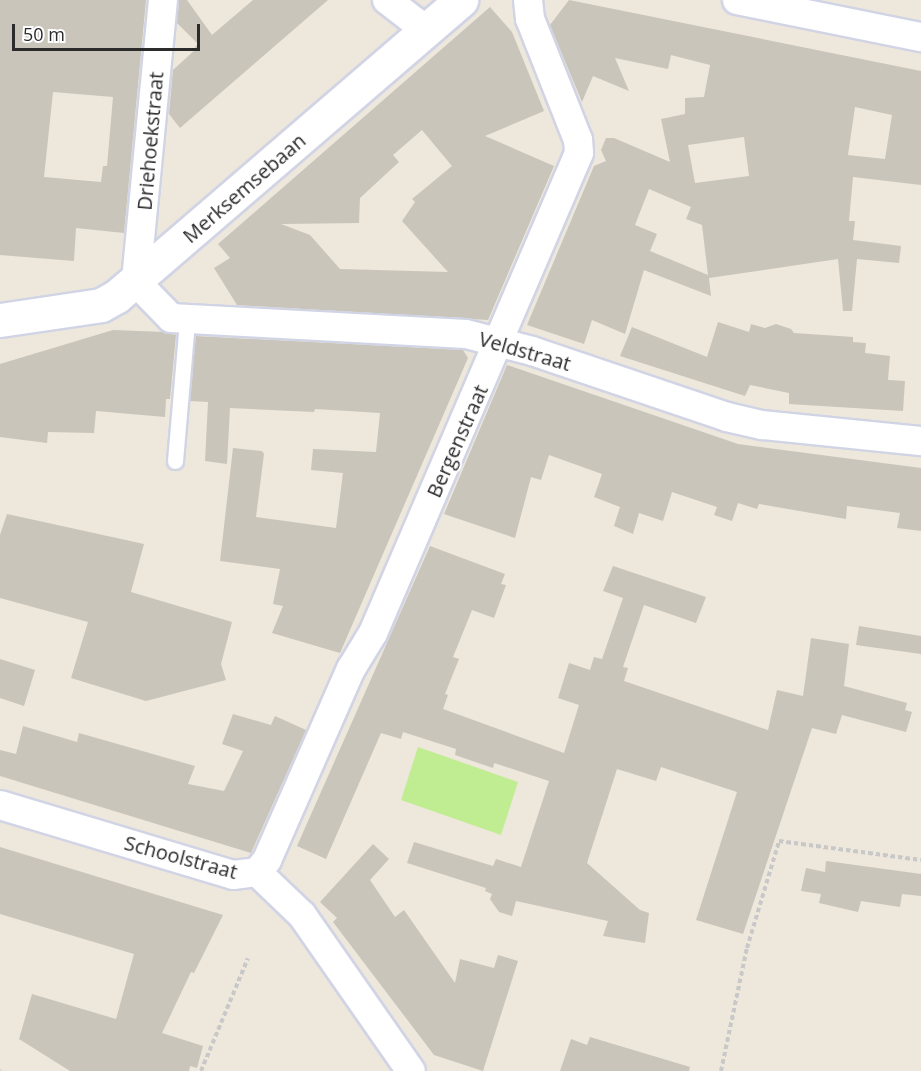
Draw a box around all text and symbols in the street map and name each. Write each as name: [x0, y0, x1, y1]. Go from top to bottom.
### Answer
scale bar: [15, 12, 202, 50]
text: 50 m: [23, 22, 65, 46]
street label: Driehoekstraat: [132, 71, 168, 211]
street label: Merksemsebaan: [178, 128, 310, 248]
street label: Veldstraat: [476, 326, 574, 376]
street label: Bergenstraat: [421, 381, 493, 501]
street label: Schoolstraat: [122, 830, 240, 884]

